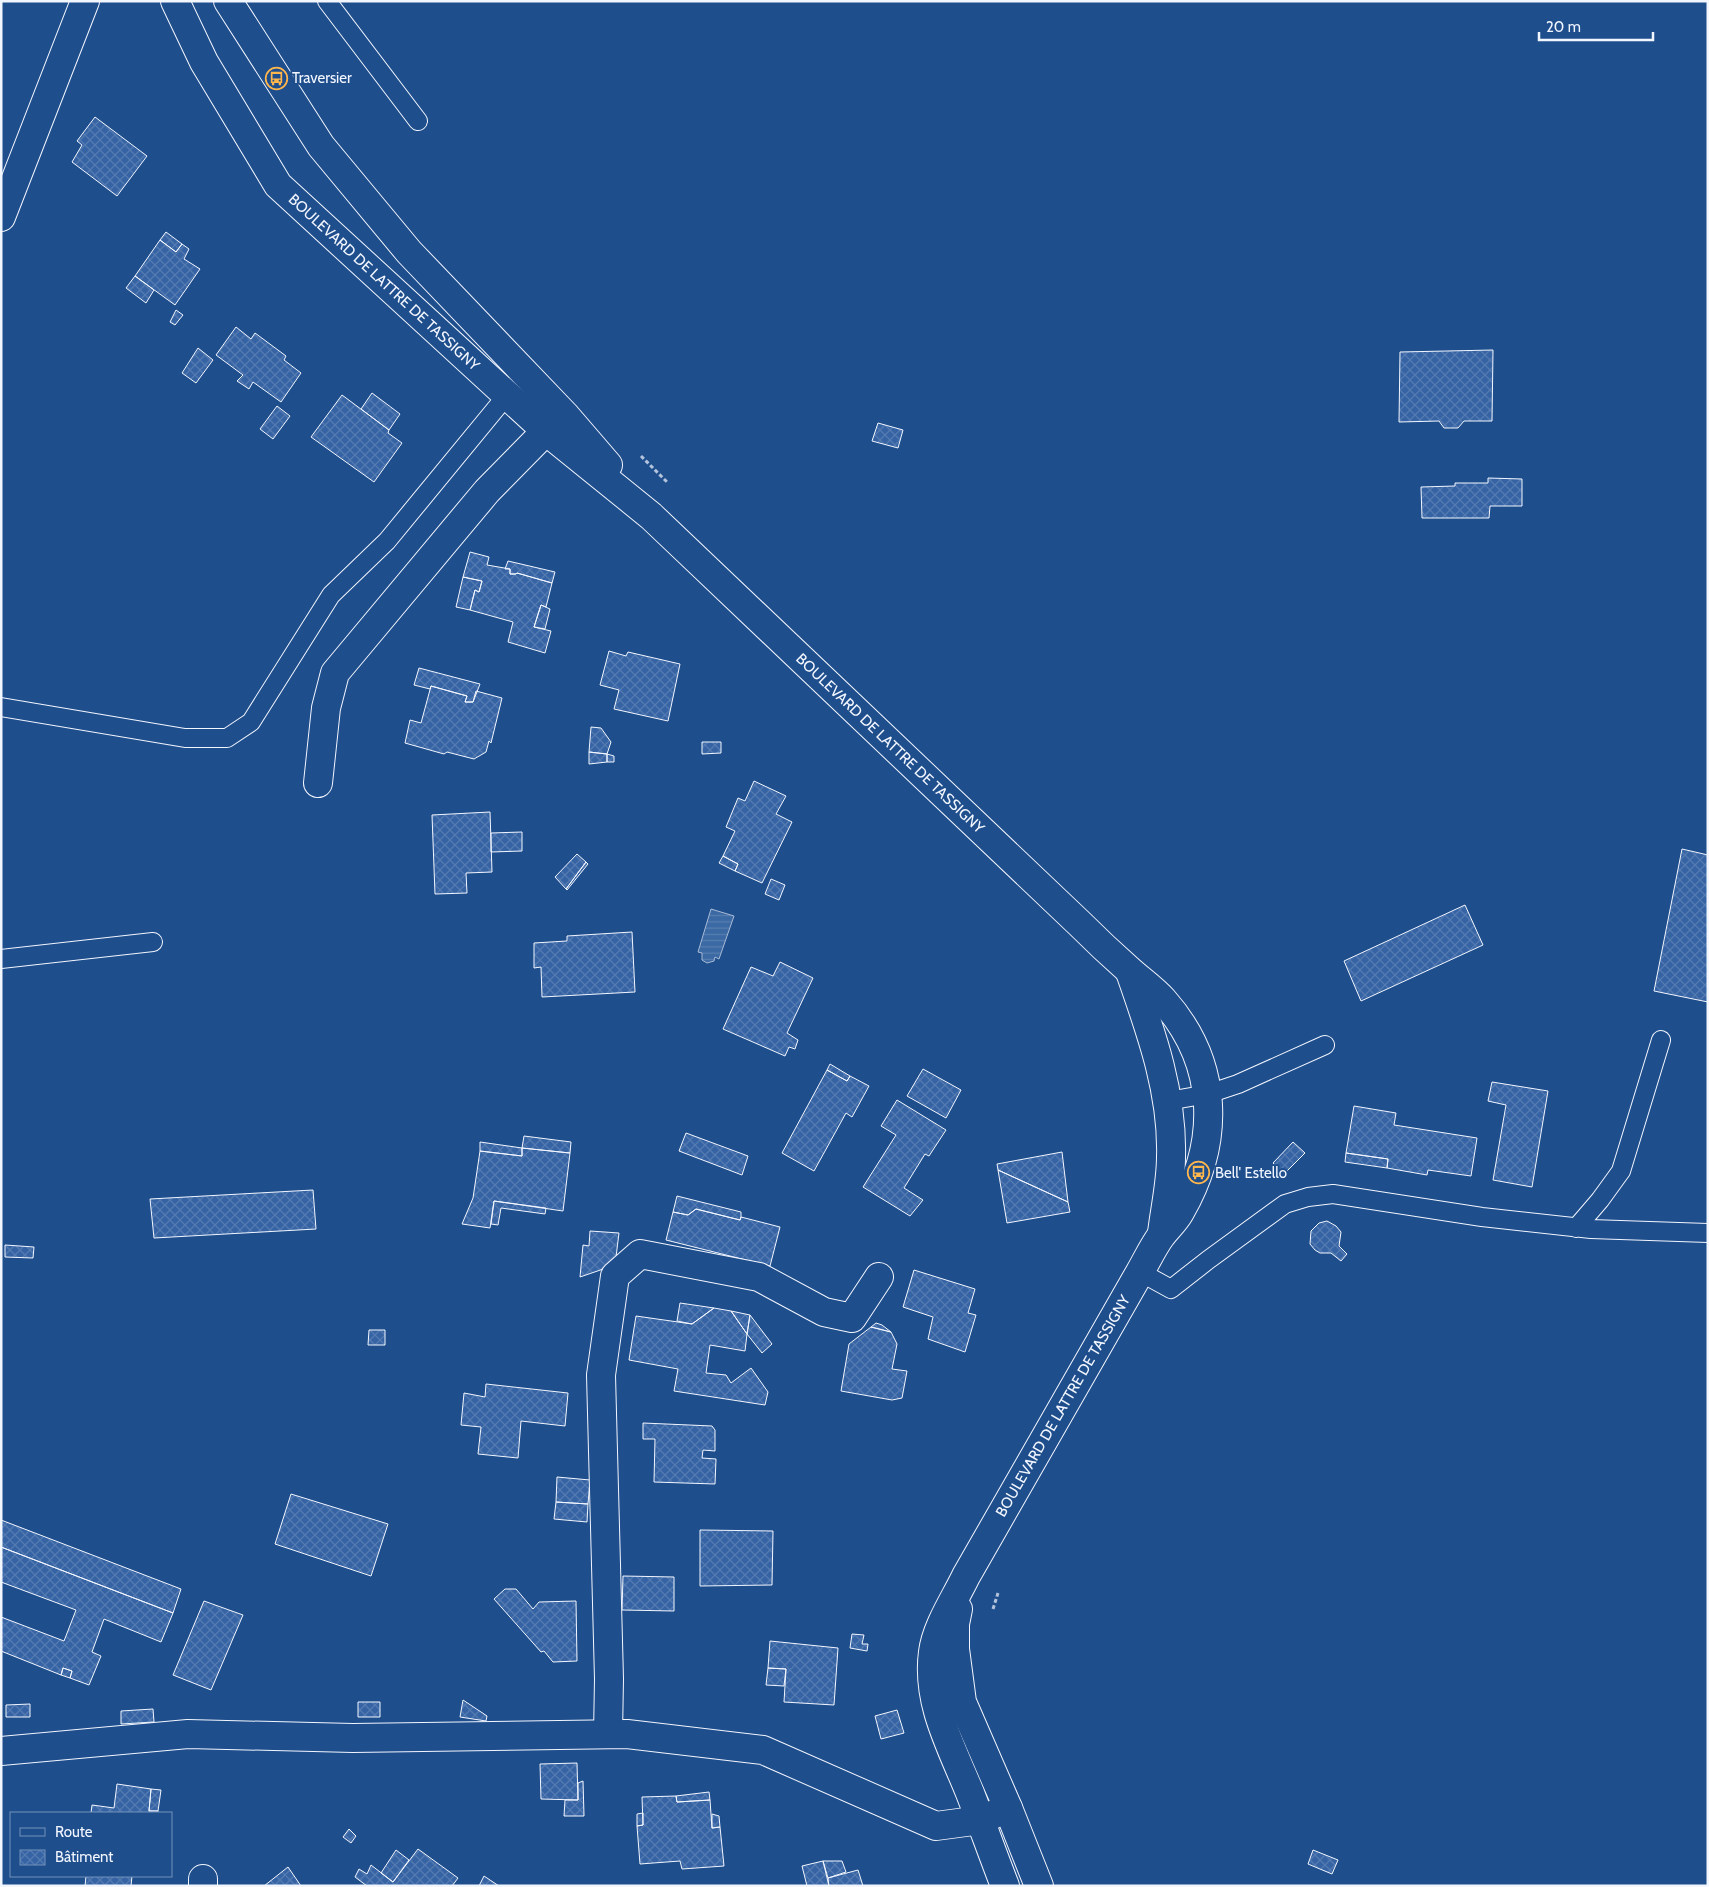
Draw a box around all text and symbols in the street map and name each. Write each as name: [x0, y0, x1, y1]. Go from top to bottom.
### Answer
scale bar: [1539, 10, 1653, 42]
text: 20 m: [1546, 18, 1581, 36]
bus stop icon: Traversier: [264, 66, 288, 90]
place label: Traversier: [292, 69, 352, 87]
street label: BOULEVARD DE LATTRE DE TASSIGNY: [285, 190, 484, 375]
street label: BOULEVARD DE LATTRE DE TASSIGNY: [792, 650, 988, 837]
bus stop icon: Bell' Estello: [1187, 1161, 1211, 1185]
place label: Bell' Estello: [1215, 1164, 1287, 1182]
street label: BOULEVARD DE LATTRE DE TASSIGNY: [992, 1292, 1134, 1520]
legend: [10, 1812, 172, 1877]
text: Route: [55, 1823, 93, 1841]
text: Bâtiment: [55, 1848, 113, 1866]

